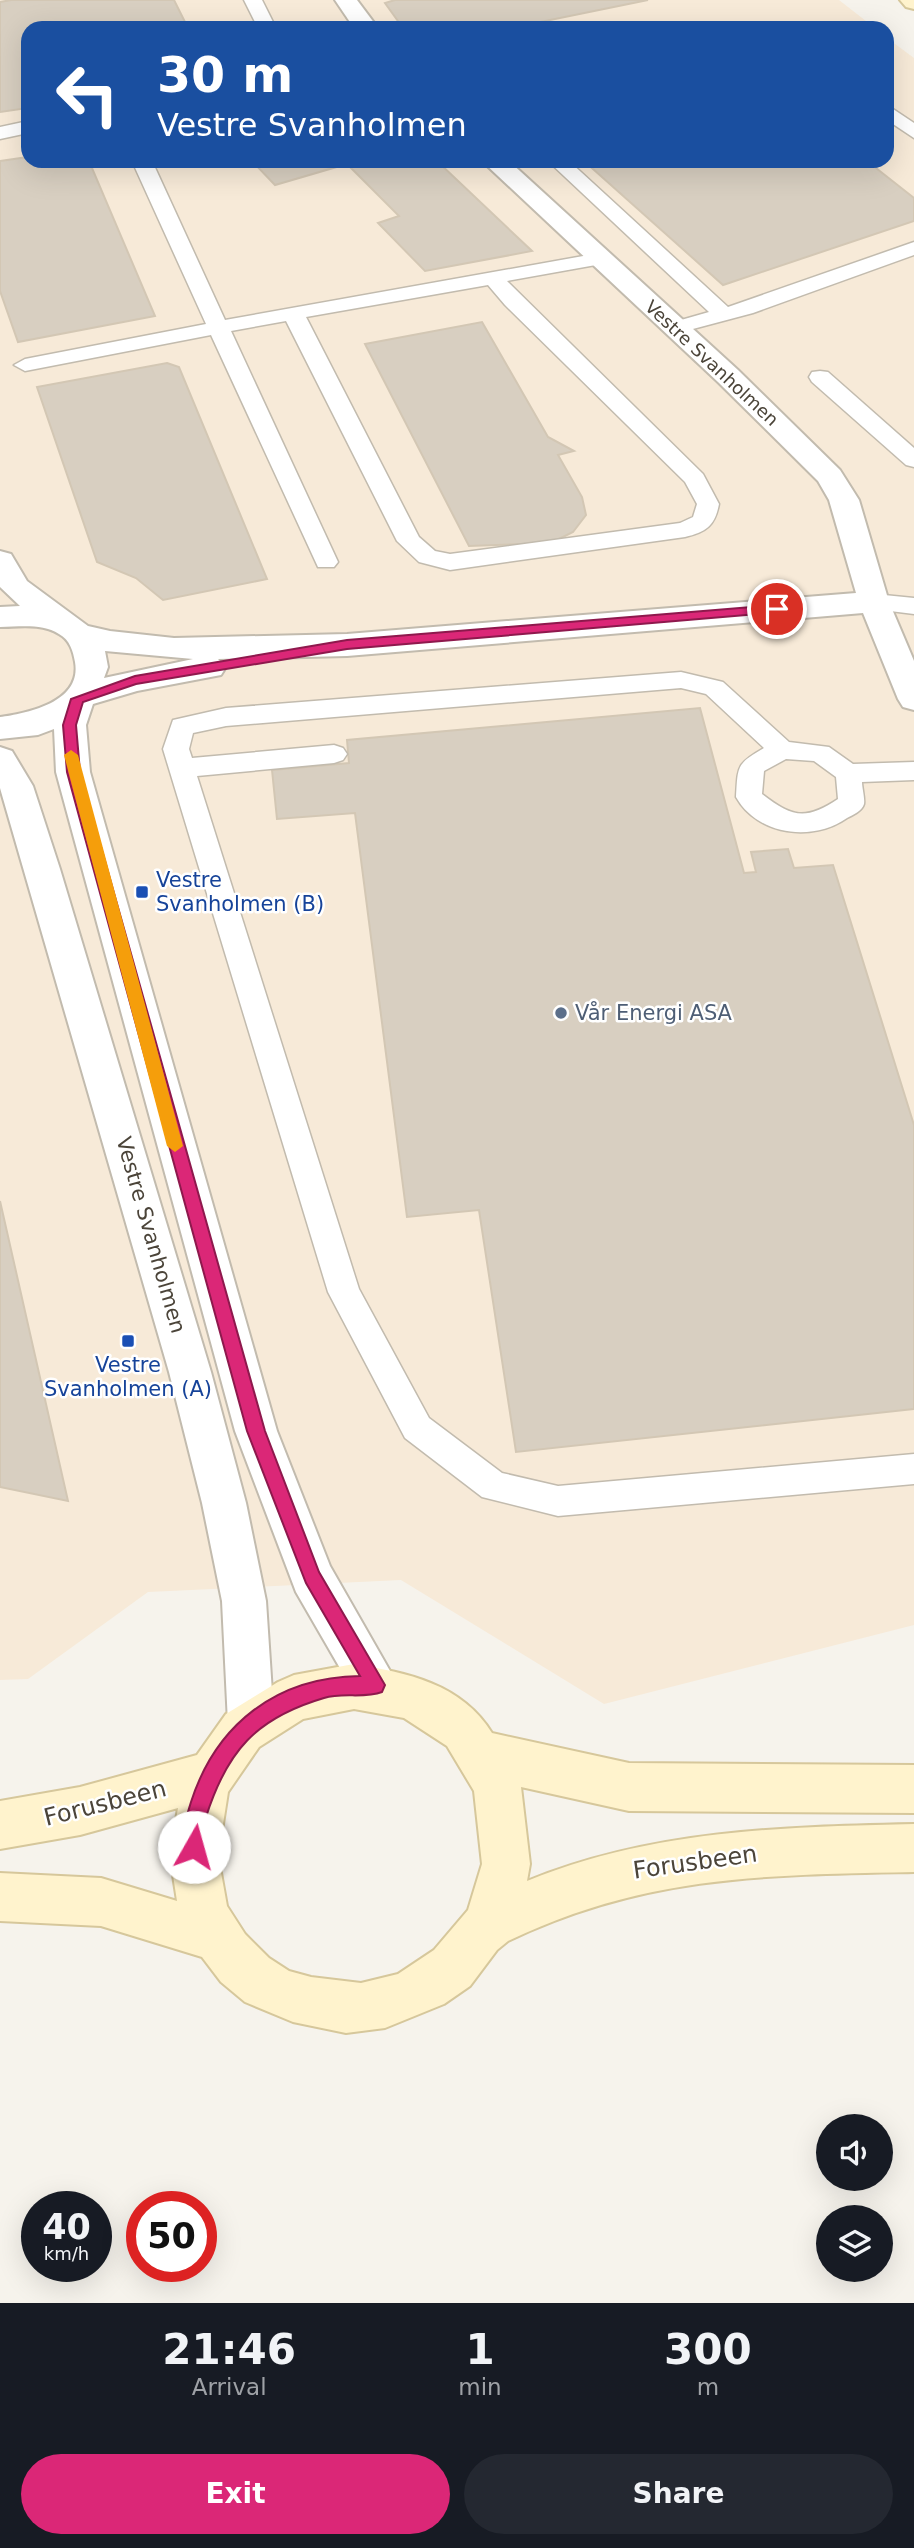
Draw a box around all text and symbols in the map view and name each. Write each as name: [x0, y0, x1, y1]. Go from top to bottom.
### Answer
text: 30 m: [157, 47, 293, 104]
icon: left: [42, 49, 133, 140]
text: Vestre Svanholmen: [157, 106, 467, 144]
street label: Vestre Svanholmen: [641, 296, 783, 430]
pin: [747, 579, 807, 639]
icon: arrive: [758, 590, 796, 628]
place label: Vestre Svanholmen (B): [156, 868, 324, 916]
marker: Vestre Svanholmen (B): [134, 884, 150, 900]
place label: Vår Energi ASA: [575, 1000, 733, 1025]
marker: Vår Energi ASA: [553, 1005, 569, 1021]
street label: Vestre Svanholmen: [111, 1134, 191, 1336]
marker: Vestre Svanholmen (A): [120, 1333, 136, 1349]
place label: Vestre Svanholmen (A): [44, 1353, 212, 1401]
street label: Forusbeen: [41, 1774, 169, 1832]
position arrow: [157, 1810, 231, 1884]
street label: Forusbeen: [631, 1839, 759, 1885]
map controls: [816, 2114, 893, 2282]
button: sound: [816, 2114, 893, 2191]
speed limit sign: 50: [126, 2191, 217, 2282]
button: layers: [816, 2205, 893, 2282]
text: 40: [42, 2207, 91, 2247]
text: km/h: [44, 2243, 89, 2264]
text: 21:46: [162, 2325, 296, 2374]
text: 1: [465, 2325, 495, 2374]
text: 300: [664, 2325, 752, 2374]
text: Arrival: [192, 2374, 267, 2400]
text: min: [458, 2374, 502, 2400]
text: m: [697, 2374, 719, 2400]
button: Exit: [21, 2454, 450, 2534]
button: Share: [464, 2454, 893, 2534]

